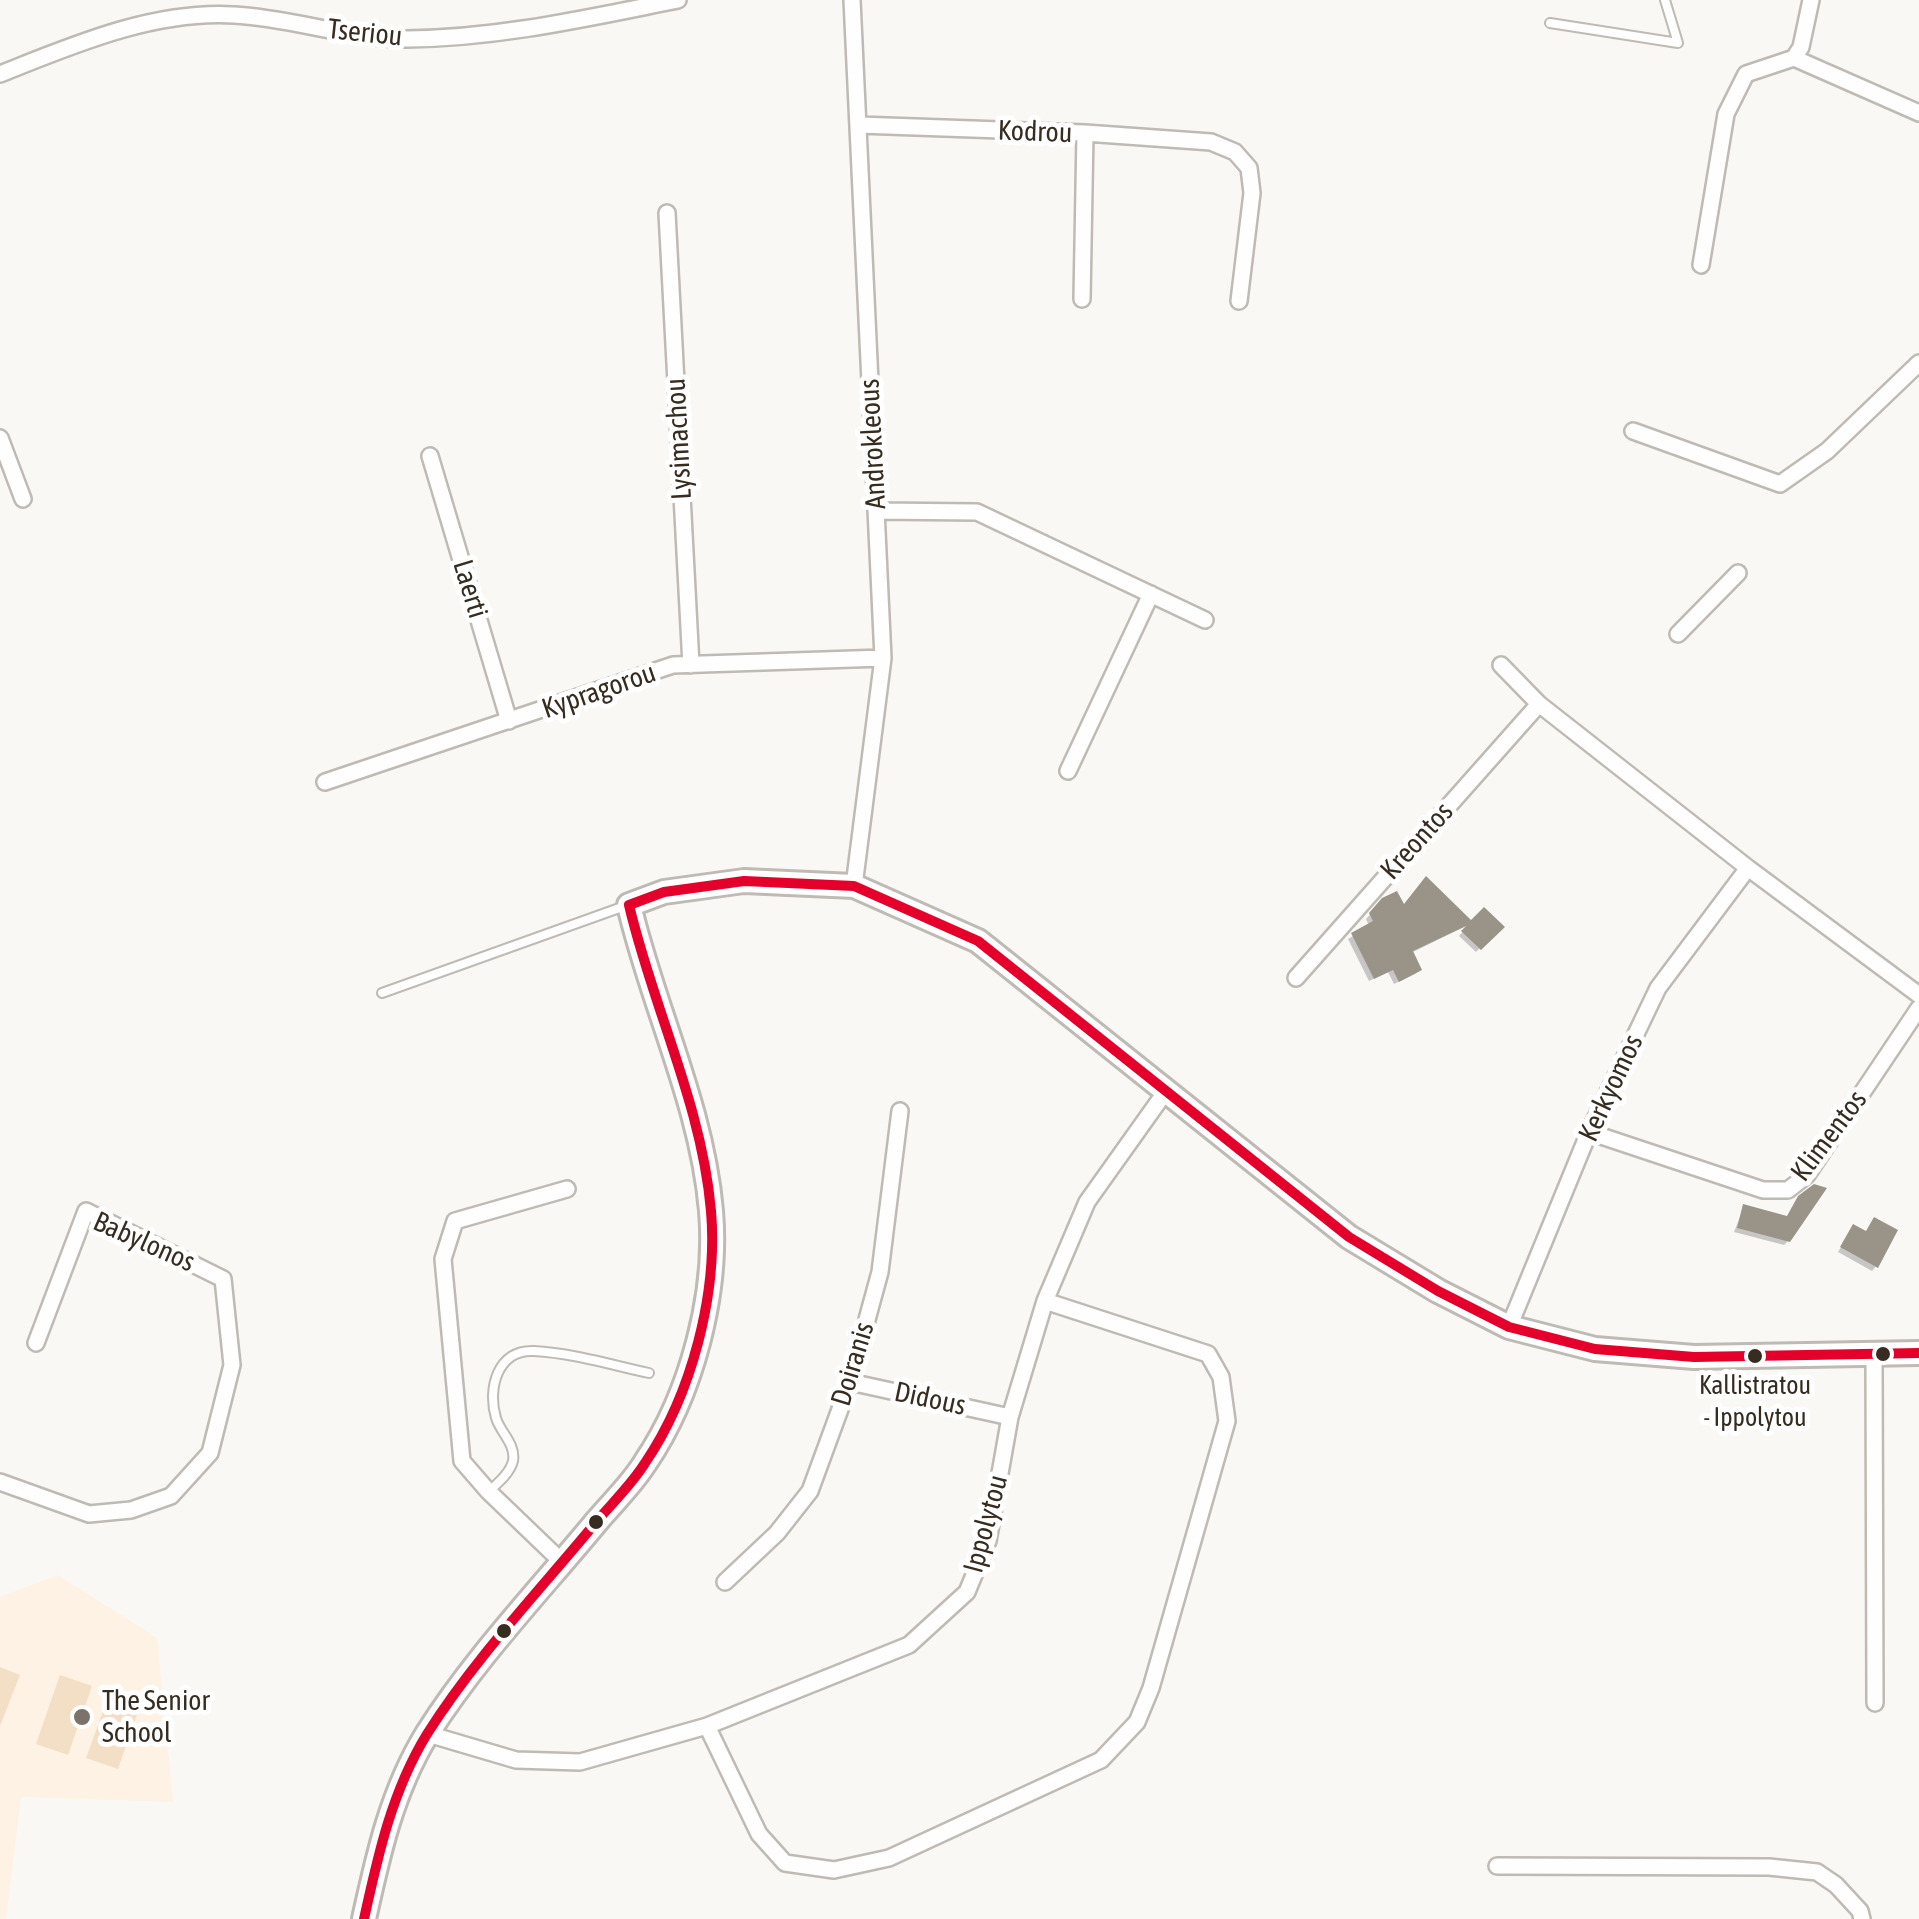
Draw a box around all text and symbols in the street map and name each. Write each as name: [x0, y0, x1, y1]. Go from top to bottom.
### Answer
street label: Tseriou: [326, 12, 404, 54]
street label: Kodrou: [997, 114, 1073, 150]
street label: Lysimachou: [659, 377, 699, 501]
street label: Androkleous: [853, 378, 893, 510]
street label: Laerti: [445, 556, 495, 622]
street label: Kypragorou: [538, 656, 660, 726]
street label: Kreontos: [1374, 796, 1460, 886]
street label: Kerkyomos: [1572, 1029, 1650, 1147]
street label: Klimentos: [1784, 1084, 1874, 1188]
street label: Babylonos: [88, 1205, 200, 1279]
street label: Doiranis: [824, 1318, 882, 1410]
unlabelled marker: [1873, 1344, 1893, 1364]
marker: Kallistratou - Ippolytou: [1745, 1346, 1765, 1366]
place label: Kallistratou - Ippolytou: [1699, 1370, 1811, 1432]
street label: Didous: [891, 1375, 969, 1423]
street label: Ippolytou: [957, 1471, 1015, 1577]
unlabelled marker: [586, 1512, 606, 1532]
unlabelled marker: [494, 1621, 514, 1641]
place label: The Senior School: [102, 1684, 210, 1750]
marker: The Senior School: [71, 1706, 93, 1728]

